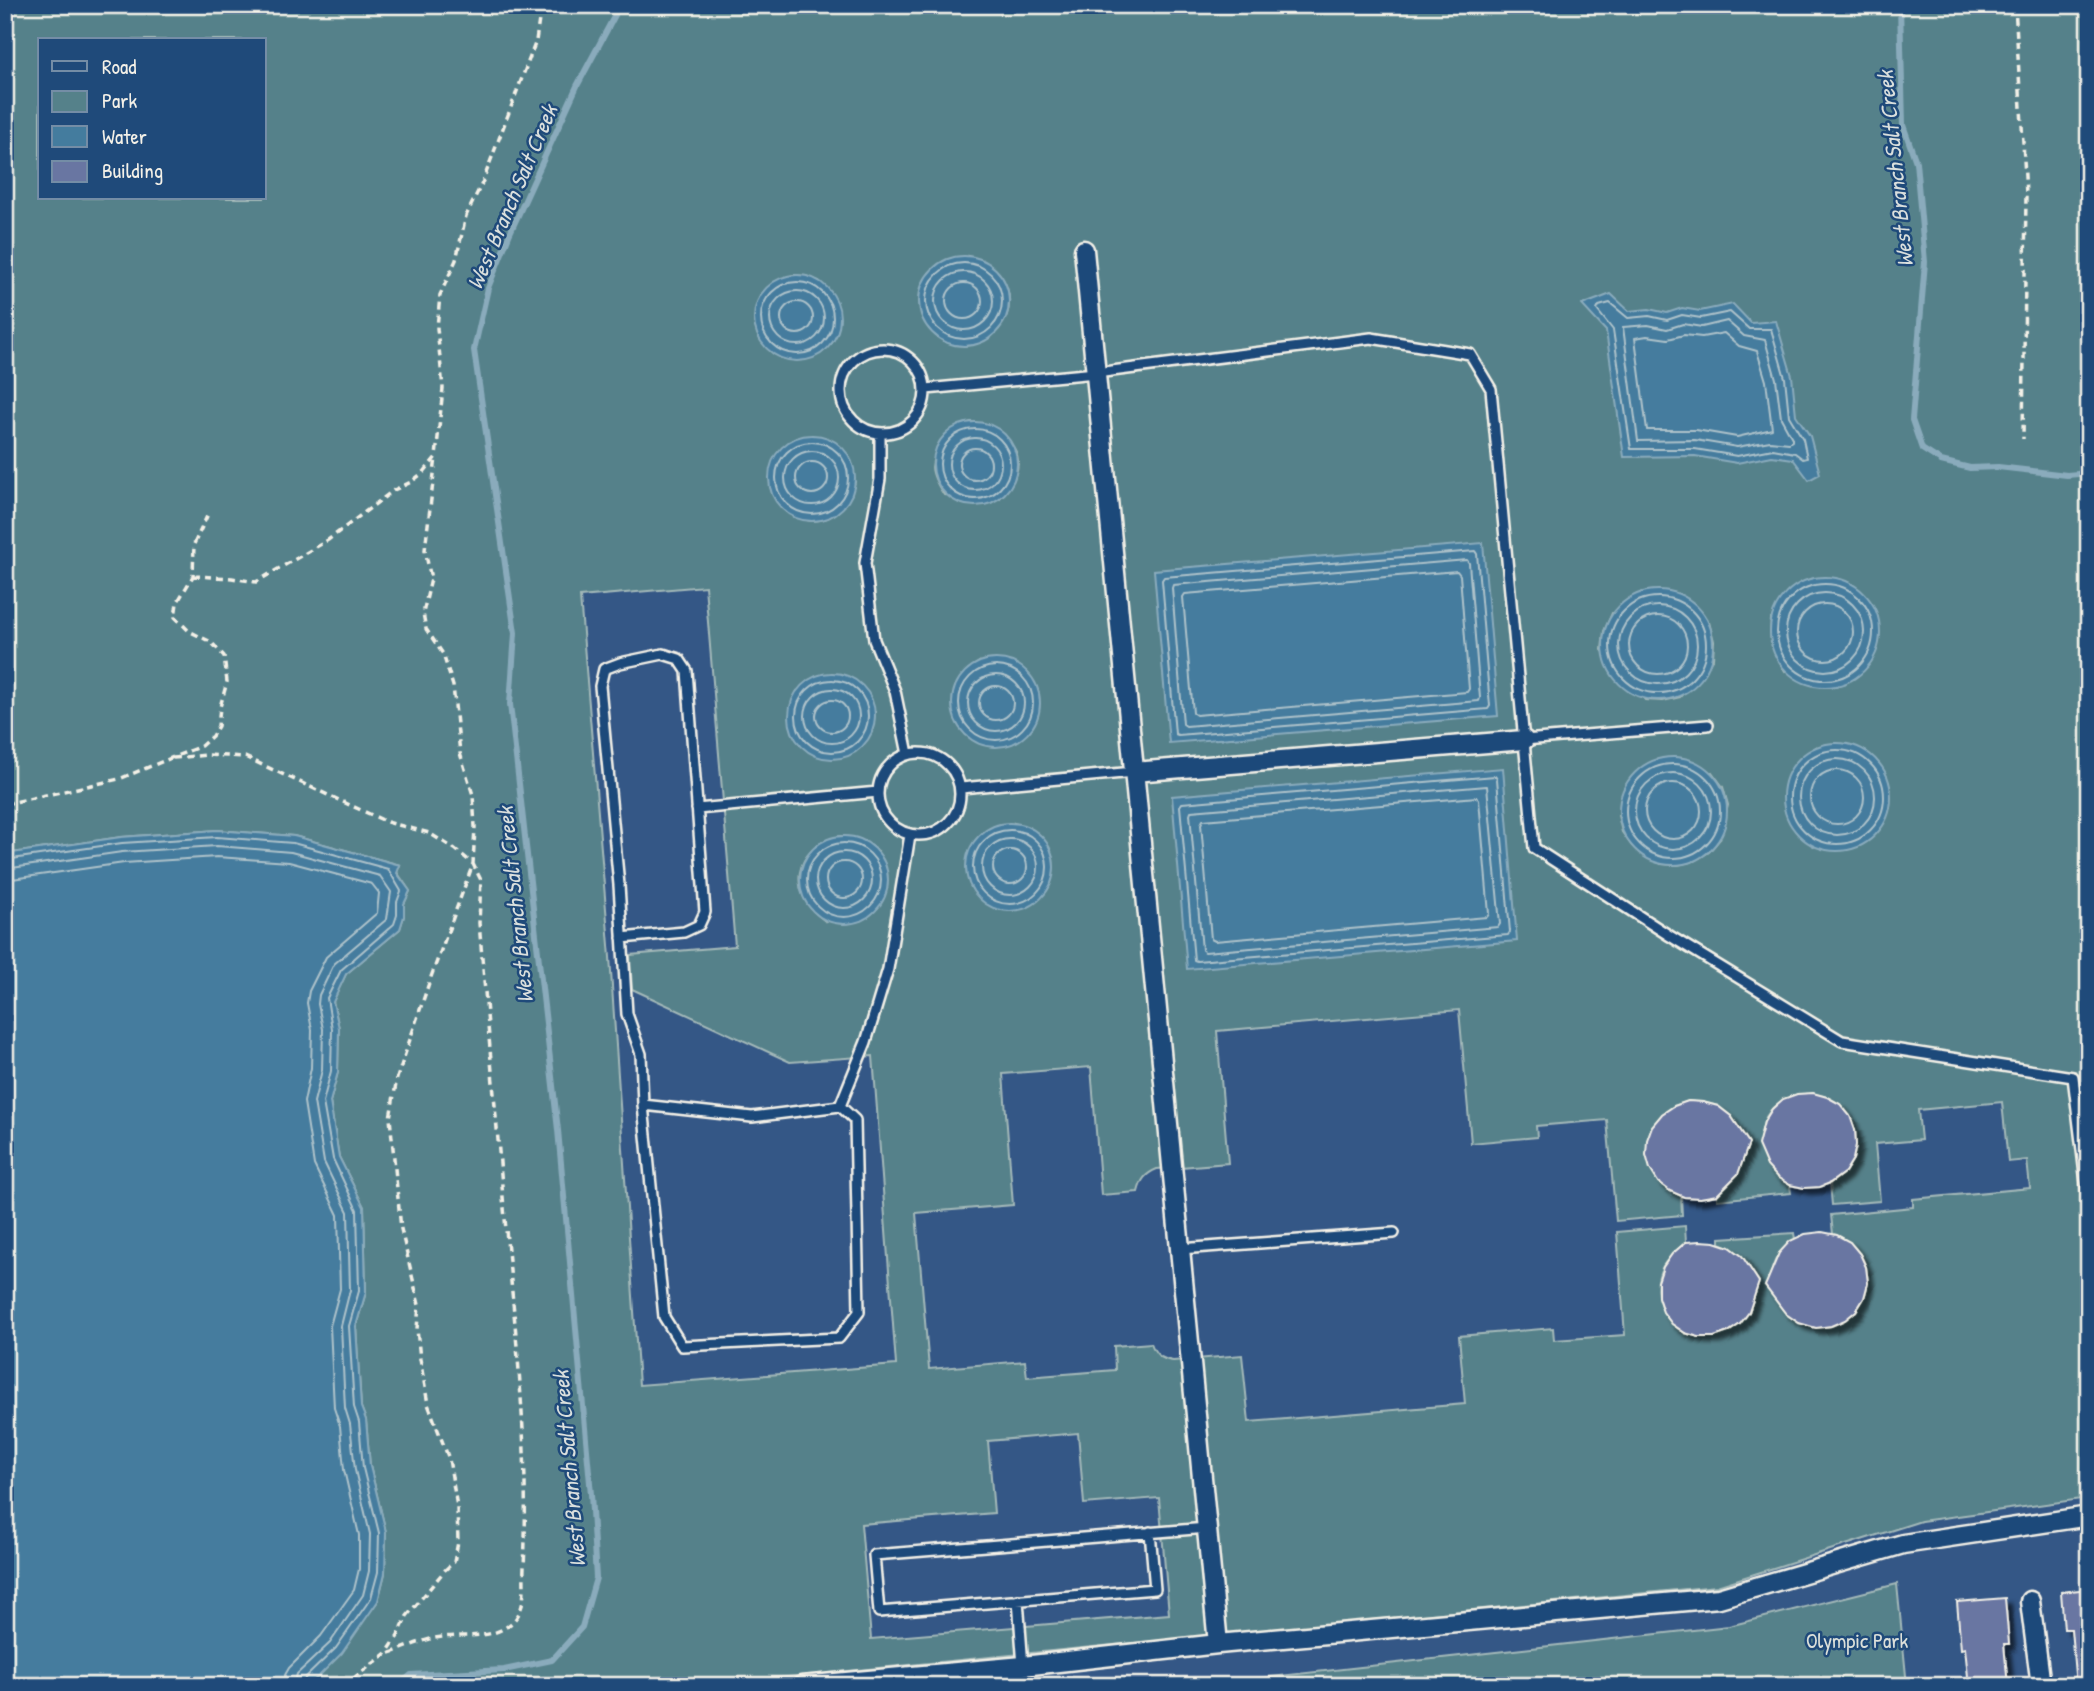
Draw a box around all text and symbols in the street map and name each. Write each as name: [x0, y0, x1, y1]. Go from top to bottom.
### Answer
legend: [38, 38, 266, 200]
text: Road: [102, 52, 136, 81]
water label: West Branch Salt Creek: [1869, 67, 1920, 269]
text: Park: [102, 86, 137, 115]
water label: West Branch Salt Creek: [459, 98, 565, 294]
text: Water: [102, 122, 147, 151]
text: Building: [102, 156, 163, 185]
water label: West Branch Salt Creek: [489, 803, 540, 1005]
water label: West Branch Salt Creek: [544, 1367, 593, 1569]
park label: Olympic Park: [1806, 1626, 1908, 1655]

